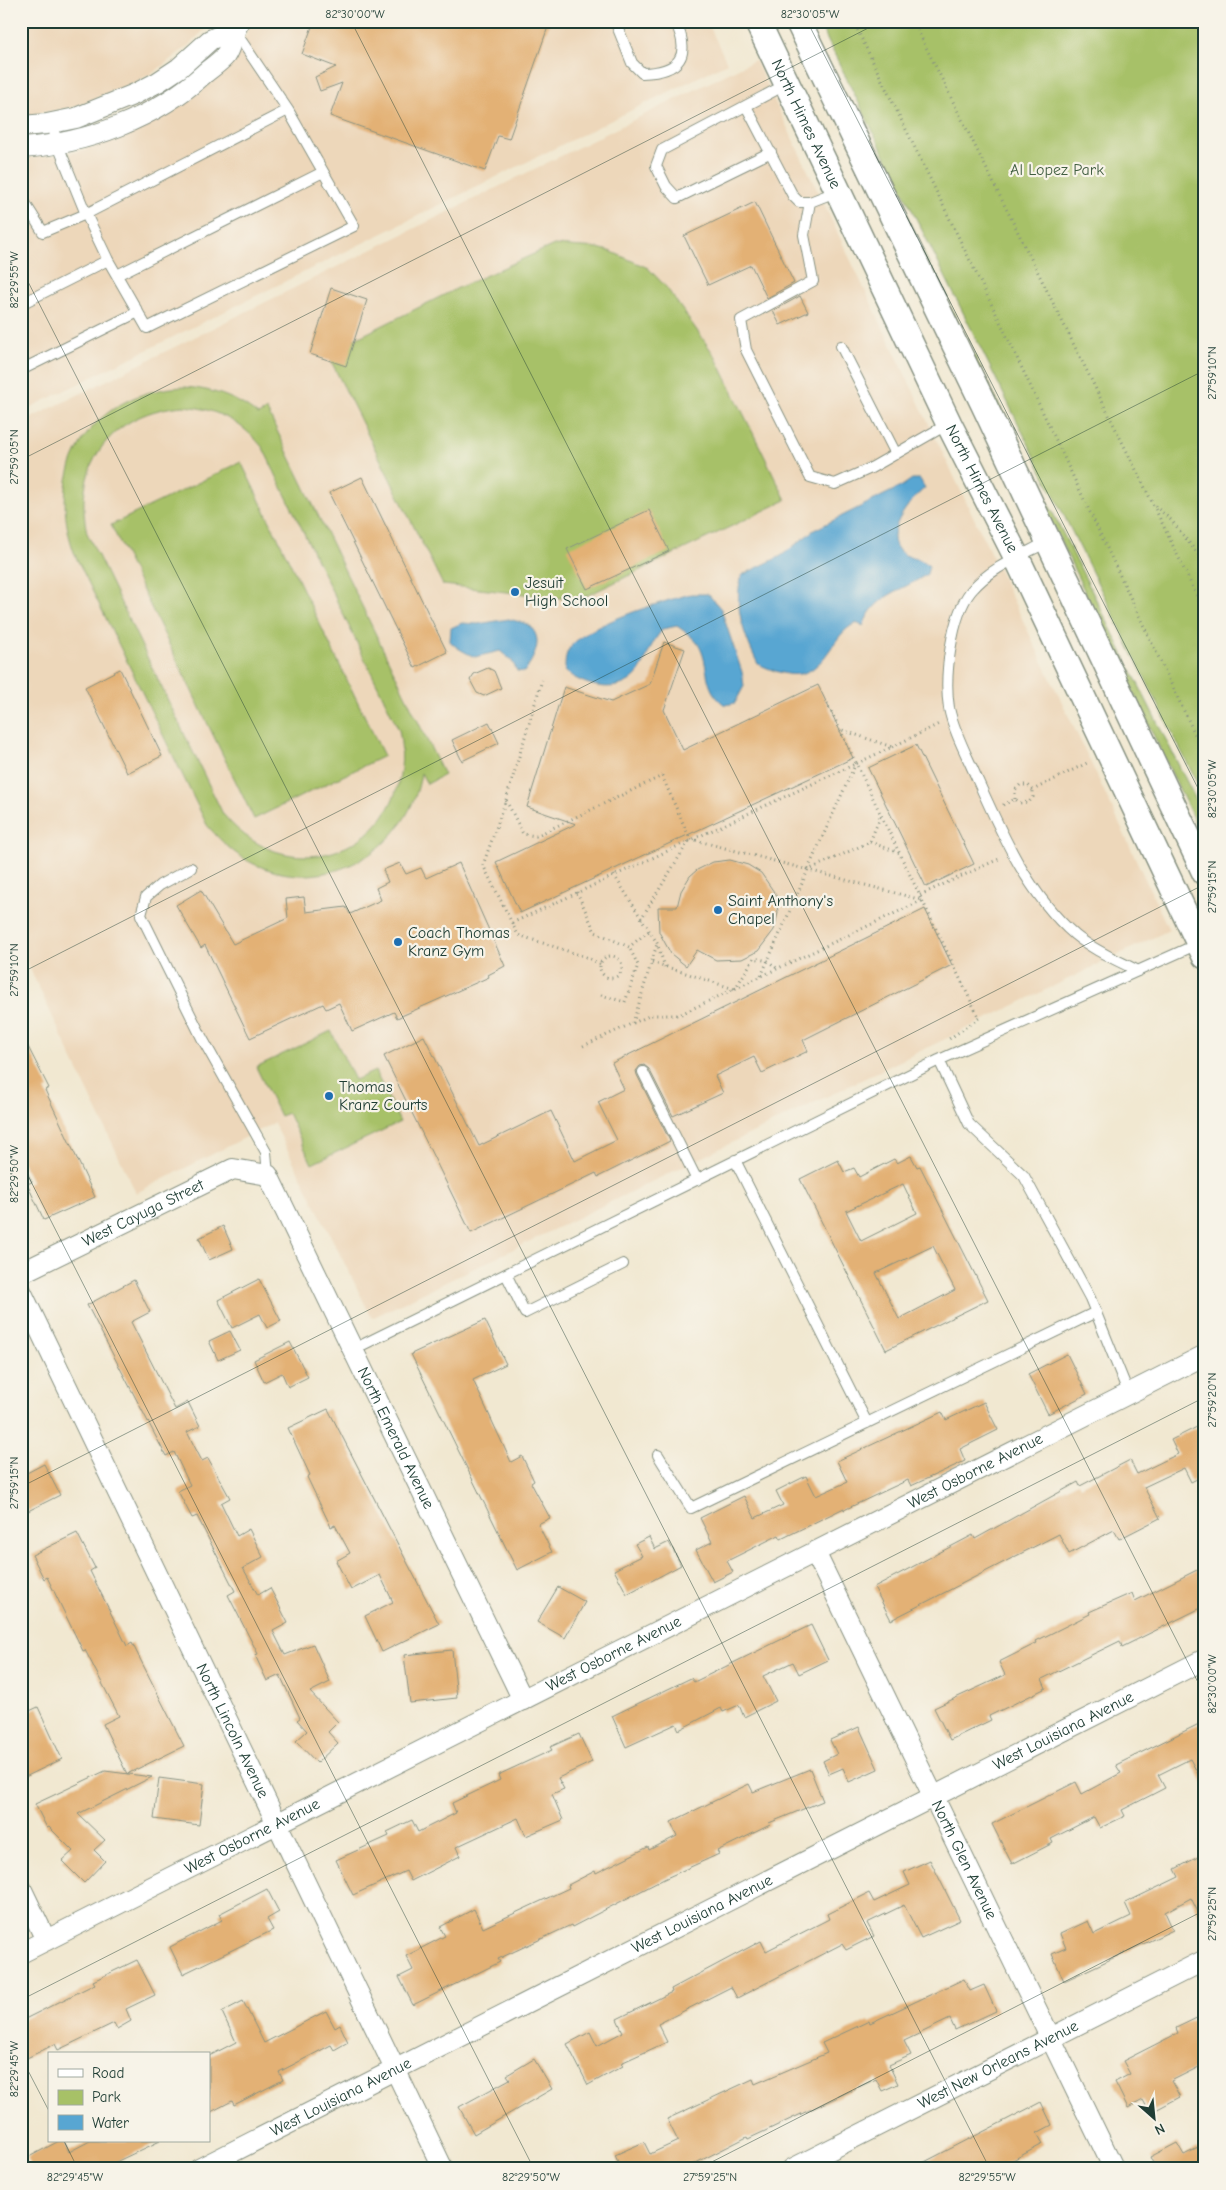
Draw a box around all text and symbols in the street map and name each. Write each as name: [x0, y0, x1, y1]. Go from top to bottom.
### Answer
text: 82°30'00"W: [325, 7, 385, 21]
text: 82°30'05"W: [781, 7, 840, 21]
street label: North Himes Avenue: [768, 56, 845, 192]
park label: Al Lopez Park: [1010, 161, 1104, 179]
text: 82°29'55"W: [7, 251, 21, 309]
text: 27°59'10"N: [1205, 346, 1219, 400]
street label: North Himes Avenue: [942, 422, 1022, 556]
text: 27°59'05"N: [7, 429, 21, 485]
place label: Jesuit High School: [525, 574, 608, 610]
marker: Jesuit High School: [509, 586, 521, 598]
text: 82°30'05"W: [1205, 759, 1219, 818]
text: 27°59'15"N: [1205, 861, 1219, 913]
place label: Saint Anthony's Chapel: [728, 892, 833, 928]
marker: Saint Anthony's Chapel: [712, 904, 724, 916]
place label: Coach Thomas Kranz Gym: [408, 924, 510, 960]
marker: Coach Thomas Kranz Gym: [392, 936, 404, 948]
text: 27°59'10"N: [7, 943, 21, 997]
place label: Thomas Kranz Courts: [339, 1078, 428, 1114]
marker: Thomas Kranz Courts: [323, 1090, 335, 1102]
text: 82°29'50"W: [7, 1144, 21, 1203]
street label: West Cayuga Street: [79, 1176, 207, 1250]
street label: North Emerald Avenue: [354, 1364, 438, 1512]
text: 27°59'20"N: [1205, 1373, 1219, 1427]
street label: West Osborne Avenue: [905, 1429, 1046, 1513]
text: 27°59'15"N: [7, 1457, 21, 1509]
street label: West Osborne Avenue: [543, 1612, 684, 1695]
text: 82°30'00"W: [1205, 1654, 1219, 1714]
street label: North Lincoln Avenue: [192, 1661, 272, 1801]
street label: West Louisiana Avenue: [990, 1688, 1137, 1774]
street label: West Osborne Avenue: [182, 1795, 323, 1878]
street label: North Glen Avenue: [928, 1797, 1001, 1922]
street label: West Louisiana Avenue: [629, 1871, 775, 1957]
text: 27°59'25"N: [1205, 1887, 1219, 1941]
street label: West New Orleans Avenue: [915, 2017, 1081, 2113]
text: 82°29'45"W: [7, 2040, 21, 2097]
legend: [48, 2052, 210, 2142]
street label: West Louisiana Avenue: [267, 2054, 414, 2140]
text: Road: [92, 2064, 124, 2082]
text: Park: [92, 2088, 121, 2106]
north arrow: [1128, 2092, 1178, 2142]
text: Water: [92, 2114, 129, 2132]
text: N: [1152, 2119, 1168, 2139]
text: 82°29'45"W: [47, 2170, 104, 2184]
text: 82°29'50"W: [502, 2170, 561, 2184]
text: 27°59'25"N: [683, 2170, 737, 2184]
text: 82°29'55"W: [958, 2170, 1016, 2184]

